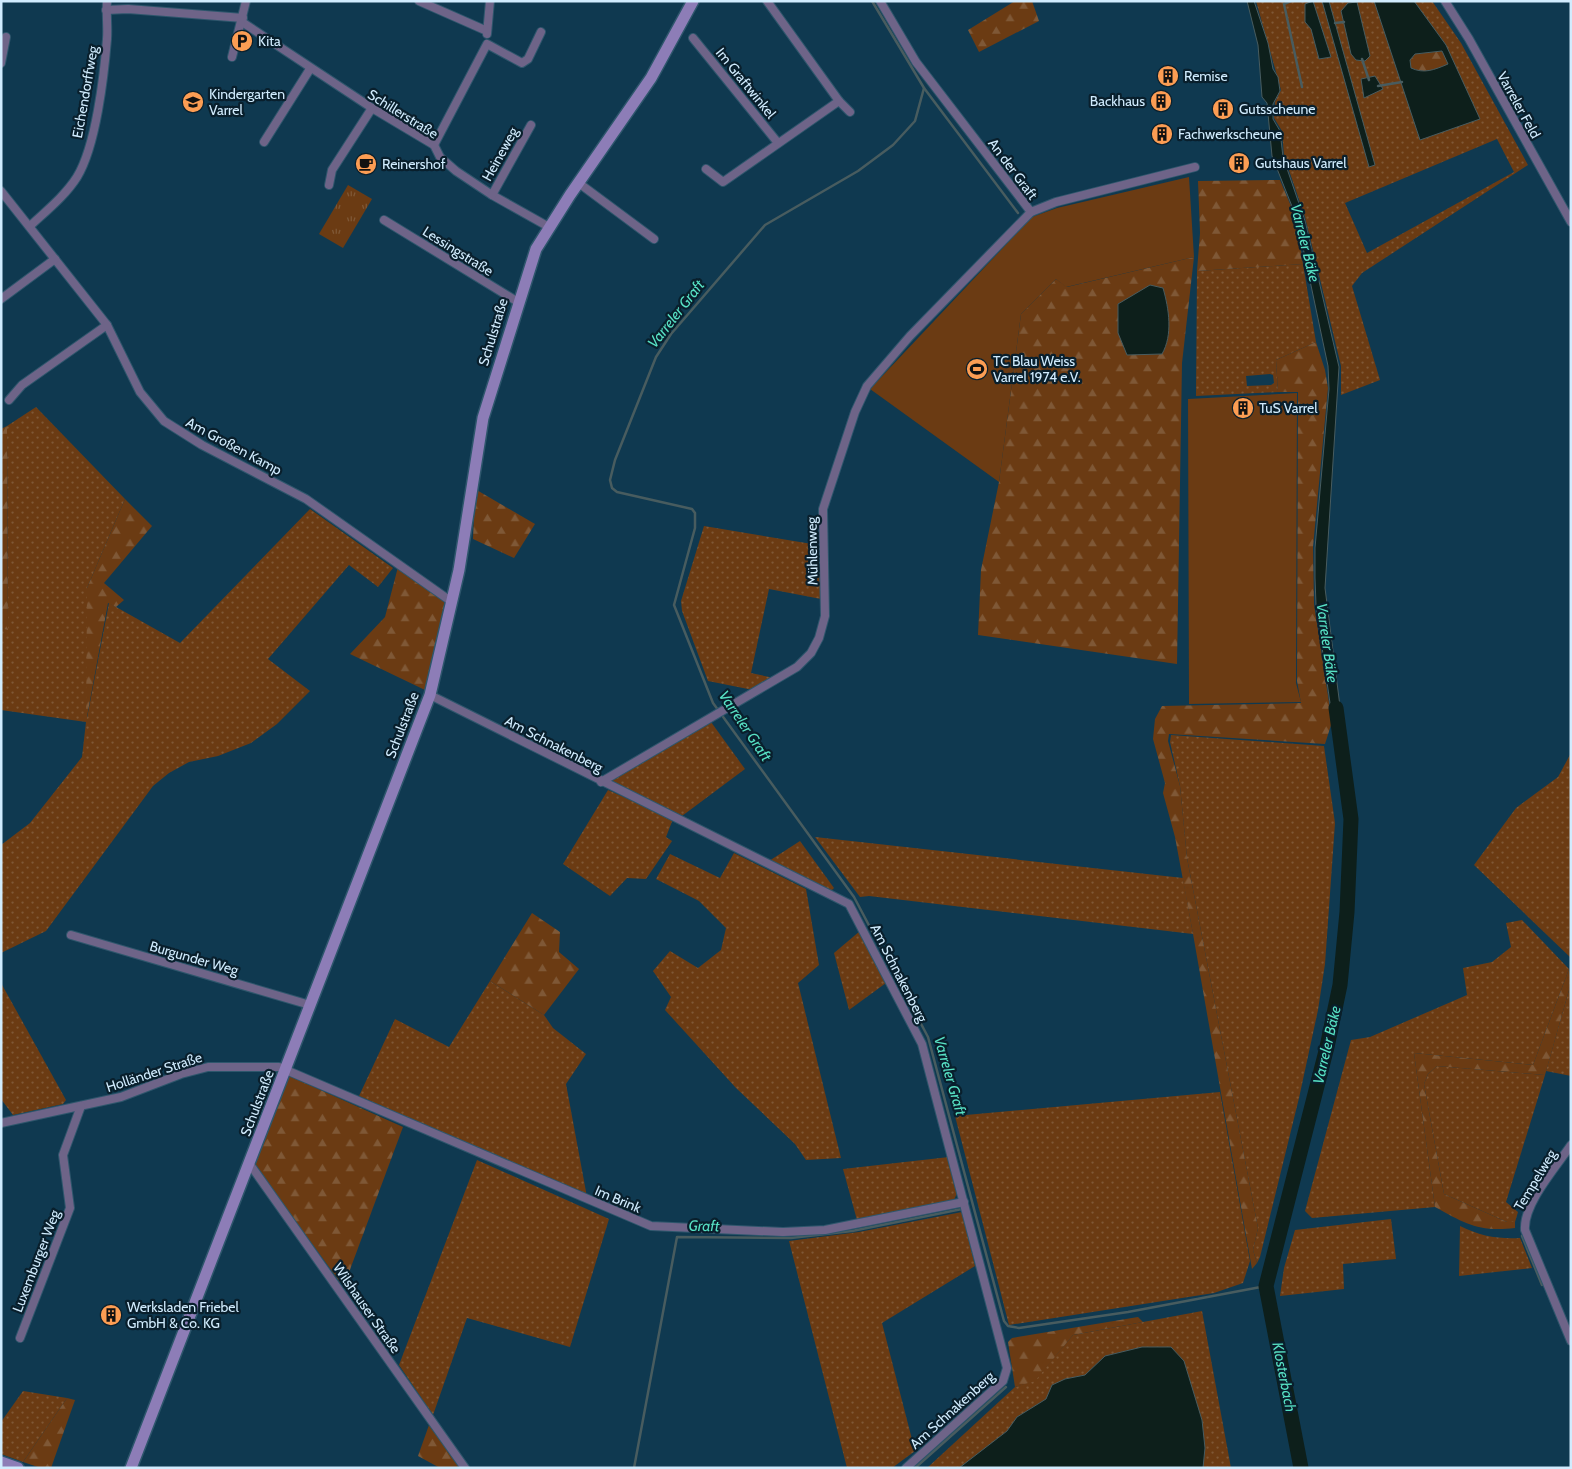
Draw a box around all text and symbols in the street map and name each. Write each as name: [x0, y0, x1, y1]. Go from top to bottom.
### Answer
parking icon: Kita: [230, 29, 254, 53]
place label: Kita: [258, 32, 281, 50]
street label: Eichendorffweg: [68, 43, 102, 140]
street label: Im Graftwinkel: [712, 44, 780, 123]
building icon: Remise: [1156, 64, 1180, 88]
place label: Remise: [1184, 67, 1228, 85]
street label: Varreler Feld: [1493, 69, 1545, 141]
place label: Kindergarten Varrel: [209, 85, 285, 119]
street label: Schillerstraße: [364, 85, 442, 143]
building icon: Backhaus: [1149, 89, 1173, 113]
school or university icon: Kindergarten Varrel: [181, 90, 205, 114]
place label: Backhaus: [1090, 92, 1145, 110]
building icon: Gutsscheune: [1211, 97, 1235, 121]
place label: Gutsscheune: [1239, 100, 1315, 118]
building icon: Fachwerkscheune: [1150, 122, 1174, 146]
street label: Heineweg: [478, 123, 523, 184]
place label: Fachwerkscheune: [1178, 125, 1282, 143]
street label: An der Graft: [984, 135, 1042, 203]
building icon: Gutshaus Varrel: [1227, 151, 1251, 175]
cafe icon: Reinershof: [354, 152, 378, 176]
place label: Gutshaus Varrel: [1255, 154, 1347, 172]
place label: Reinershof: [382, 155, 446, 173]
water label: Varreler Bäke: [1287, 202, 1323, 284]
street label: Lessingstraße: [419, 222, 497, 280]
water label: Varreler Graft: [644, 276, 708, 352]
street label: Schulstraße: [474, 296, 512, 368]
place label: TC Blau Weiss Varrel 1974 e.V.: [993, 352, 1081, 386]
sports icon: TC Blau Weiss Varrel 1974 e.V.: [965, 357, 989, 381]
building icon: TuS Varrel: [1231, 396, 1255, 420]
place label: TuS Varrel: [1259, 399, 1318, 417]
street label: Am Großen Kamp: [183, 413, 285, 479]
street label: Mühlenweg: [802, 516, 822, 585]
water label: Varreler Bäke: [1313, 602, 1341, 684]
water label: Varreler Graft: [715, 687, 775, 765]
street label: Schulstraße: [381, 689, 423, 761]
street label: Am Schnakenberg: [502, 711, 607, 777]
street label: Am Schnakenberg: [866, 921, 932, 1026]
street label: Burgunder Weg: [148, 937, 241, 980]
water label: Varreler Bäke: [1309, 1004, 1345, 1086]
water label: Varreler Graft: [930, 1034, 970, 1118]
street label: Holländer Straße: [104, 1048, 204, 1096]
street label: Schulstraße: [236, 1067, 278, 1139]
street label: Tempelweg: [1510, 1145, 1561, 1214]
street label: Im Brink: [592, 1181, 645, 1217]
street label: Luxemburger Weg: [8, 1206, 64, 1315]
water label: Graft: [688, 1217, 720, 1235]
street label: Wilshauser Straße: [329, 1259, 405, 1357]
place label: Werksladen Friebel GmbH & Co. KG: [127, 1298, 239, 1332]
building icon: Werksladen Friebel GmbH & Co. KG: [99, 1303, 123, 1327]
water label: Klosterbach: [1268, 1341, 1300, 1413]
street label: Am Schnakenberg: [906, 1367, 999, 1453]

